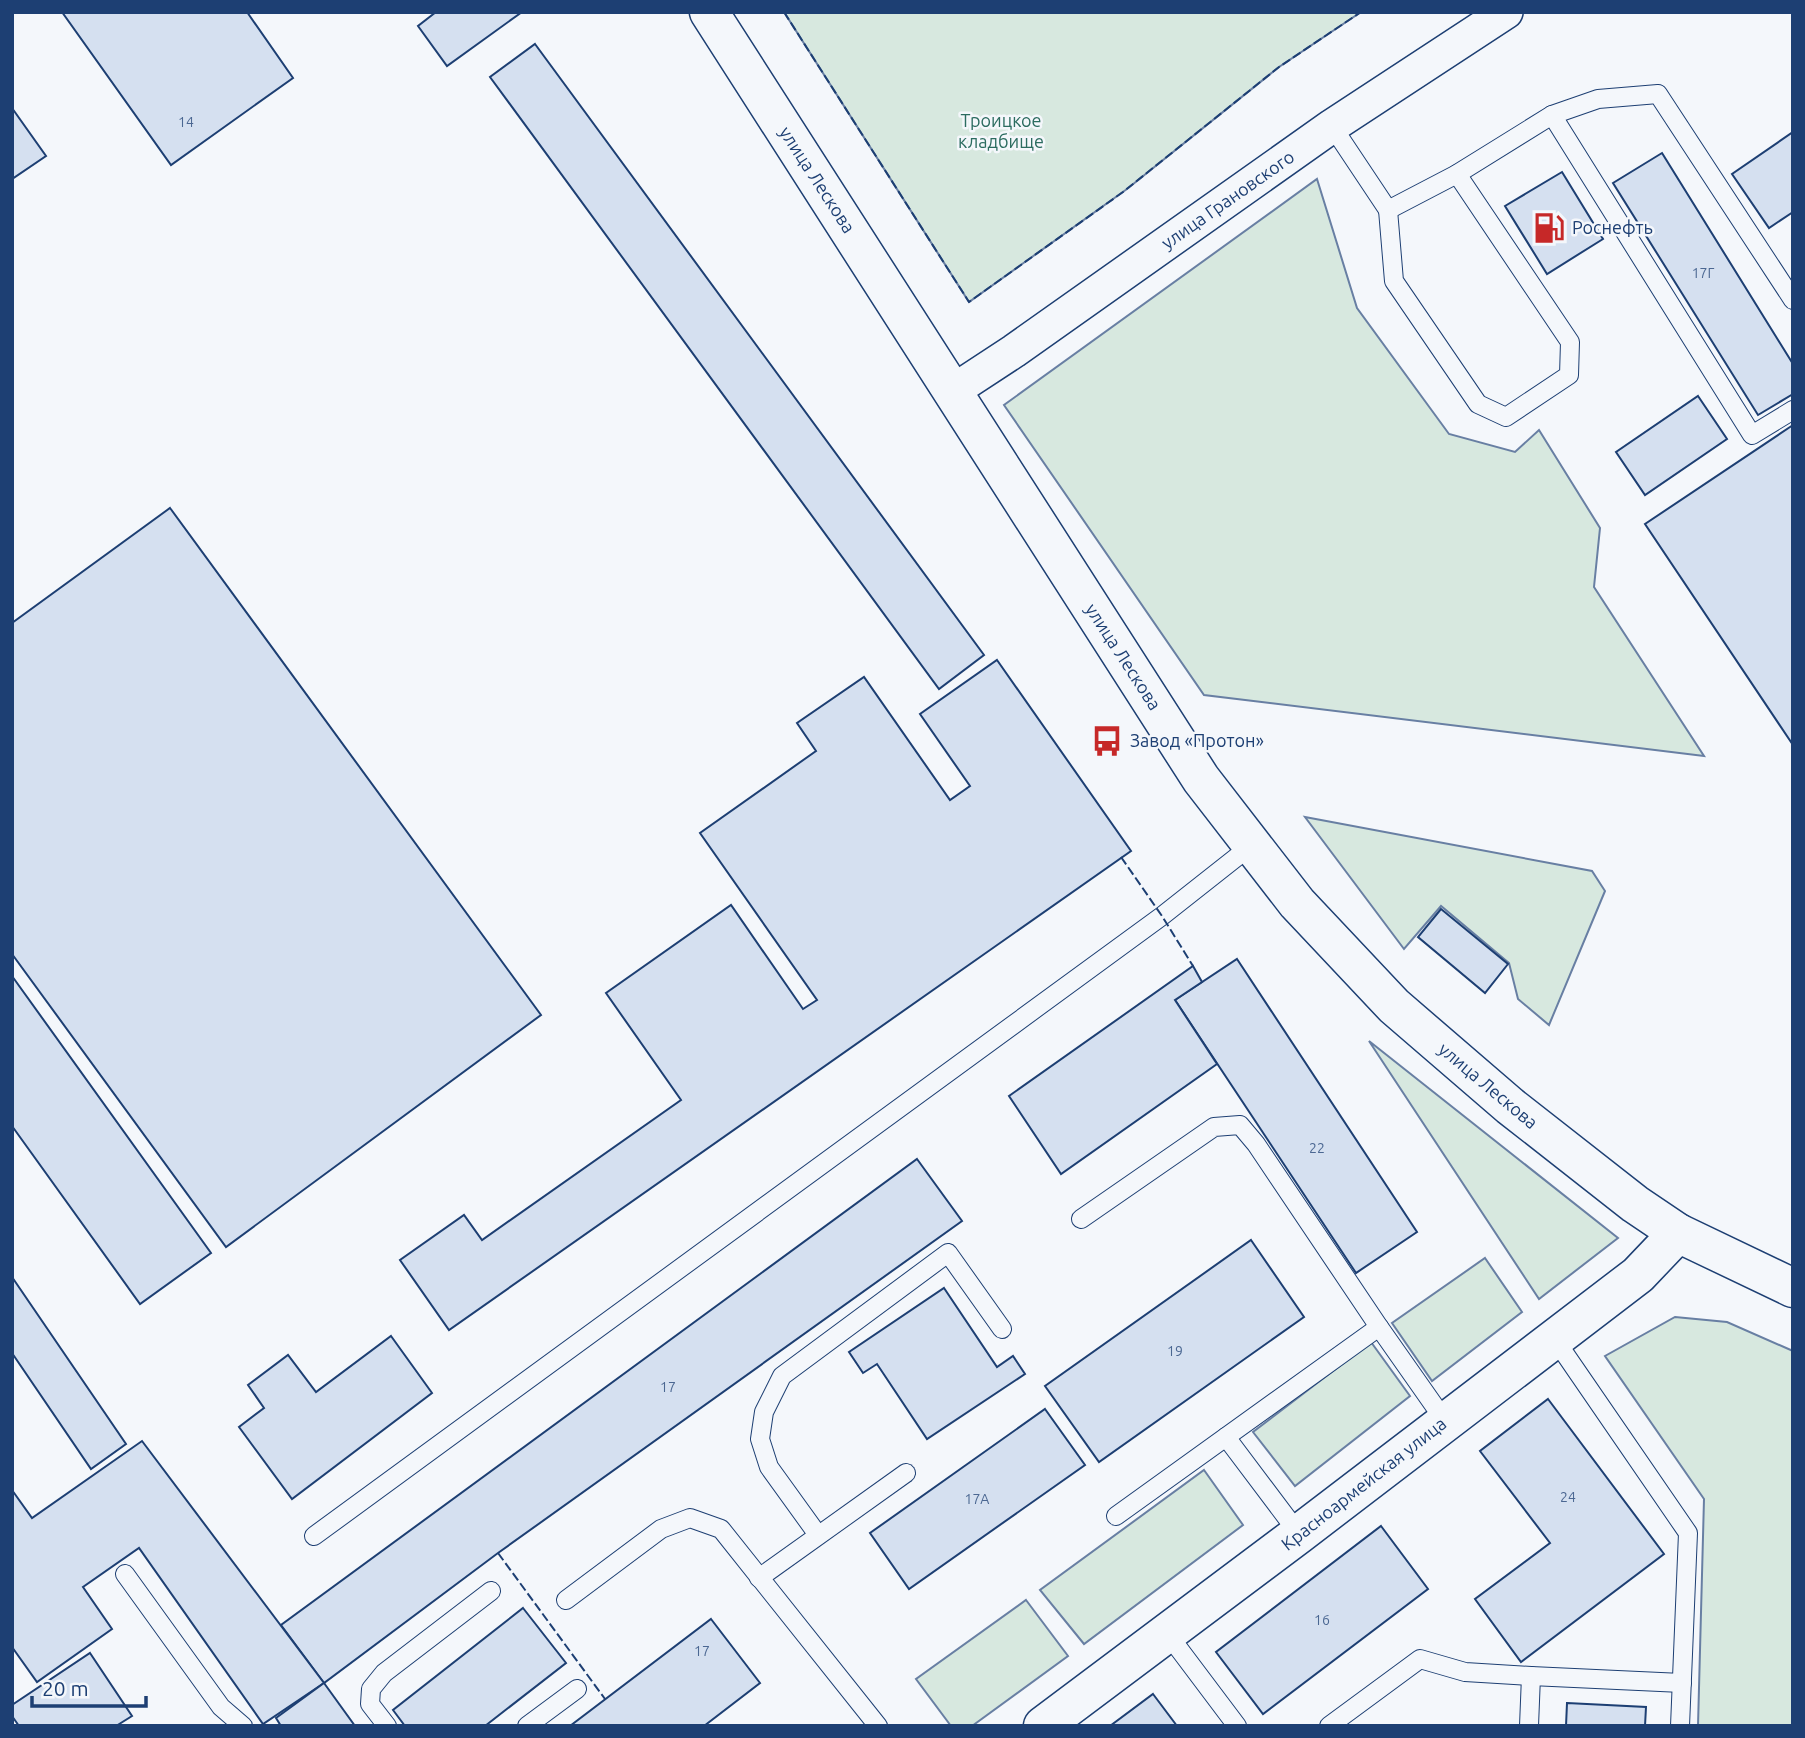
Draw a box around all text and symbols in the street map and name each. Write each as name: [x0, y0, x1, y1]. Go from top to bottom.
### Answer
park label: Троицкое кладбище: [958, 110, 1044, 151]
house number: 14: [178, 114, 194, 130]
street label: улица Лескова: [776, 123, 860, 236]
street label: улица Грановского: [1157, 146, 1298, 252]
fuel station icon: Роснефть: [1532, 211, 1566, 245]
place label: Роснефть: [1572, 217, 1653, 237]
house number: 17Г: [1692, 265, 1714, 281]
street label: улица Лескова: [1082, 600, 1166, 713]
bus stop icon: Завод «Протон»: [1090, 724, 1124, 758]
place label: Завод «Протон»: [1130, 730, 1264, 750]
street label: улица Лескова: [1435, 1038, 1542, 1132]
house number: 22: [1309, 1140, 1325, 1156]
house number: 19: [1167, 1343, 1183, 1359]
house number: 17: [660, 1379, 676, 1395]
street label: Красноармейская улица: [1277, 1413, 1450, 1554]
house number: 24: [1560, 1489, 1576, 1505]
house number: 17А: [965, 1491, 989, 1507]
house number: 16: [1314, 1612, 1330, 1628]
house number: 17: [694, 1643, 710, 1659]
scale bar: [32, 1664, 145, 1708]
text: 20 m: [42, 1676, 89, 1700]

